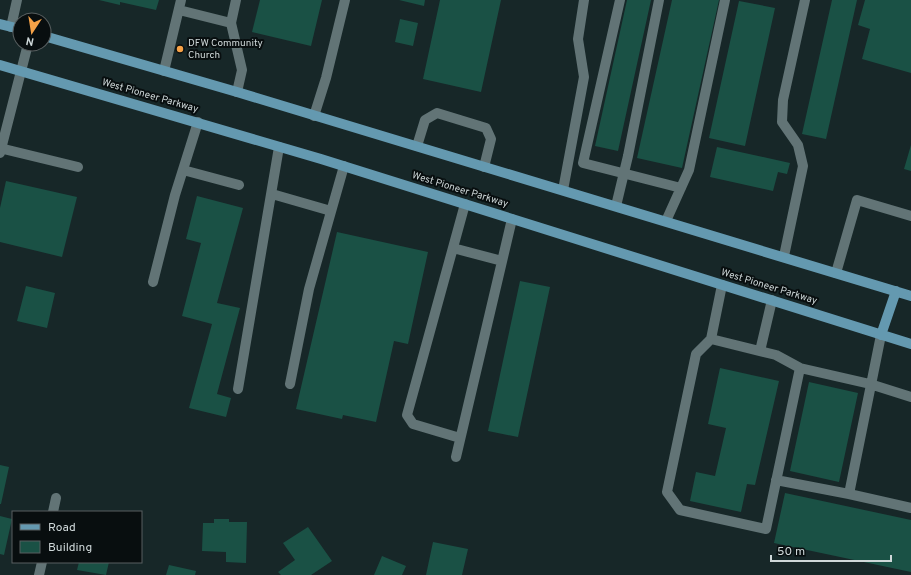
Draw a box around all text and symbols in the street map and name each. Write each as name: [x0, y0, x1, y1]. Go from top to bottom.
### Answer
north arrow: [12, 12, 52, 52]
text: N: [25, 33, 35, 48]
place label: DFW Community Church: [188, 37, 263, 62]
marker: DFW Community Church: [175, 44, 185, 54]
street label: West Pioneer Parkway: [100, 76, 200, 116]
street label: West Pioneer Parkway: [410, 169, 510, 211]
street label: West Pioneer Parkway: [719, 266, 819, 308]
legend: [12, 511, 142, 563]
text: Road: [48, 520, 76, 536]
scale bar: [771, 537, 891, 563]
text: Building: [48, 540, 92, 556]
text: 50 m: [777, 544, 805, 560]

